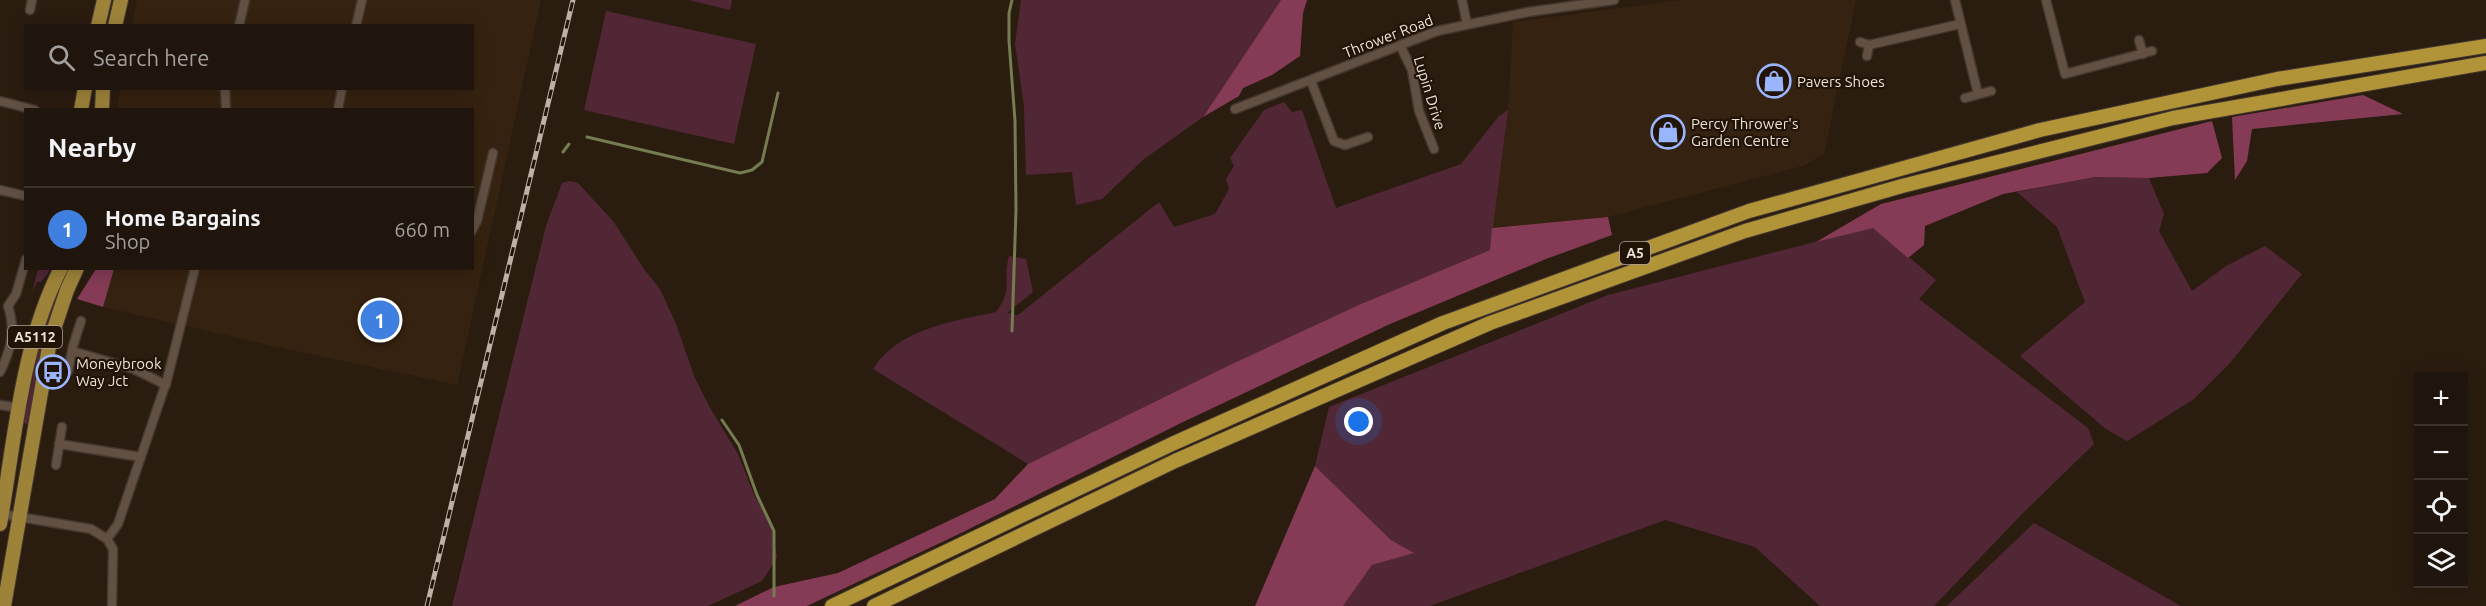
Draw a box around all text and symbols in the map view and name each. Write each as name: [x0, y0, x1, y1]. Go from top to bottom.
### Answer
street label: Thrower Road: [1341, 11, 1435, 61]
search box: [24, 24, 474, 90]
icon: search: [45, 41, 78, 74]
text: Search here: [93, 45, 209, 70]
street label: Lupin Drive: [1411, 54, 1449, 132]
shop icon: Pavers Shoes: [1756, 63, 1792, 99]
place label: Pavers Shoes: [1797, 73, 1885, 90]
shop icon: Percy Thrower's Garden Centre: [1650, 114, 1686, 150]
place label: Percy Thrower's Garden Centre: [1691, 115, 1798, 149]
text: Nearby: [48, 133, 136, 162]
text: Home Bargains: [105, 205, 261, 230]
text: 1: [62, 218, 73, 241]
text: 660 m: [394, 218, 450, 241]
text: Shop: [105, 230, 150, 253]
road number: A5: [1620, 242, 1650, 264]
pin: 1: [360, 298, 400, 342]
road number: A5112: [8, 326, 62, 348]
bus stop icon: Moneybrook Way Jct: [35, 354, 71, 390]
place label: Moneybrook Way Jct: [76, 355, 162, 389]
map controls: [2414, 372, 2468, 588]
button: +: [2414, 372, 2468, 426]
your location: [1344, 407, 1373, 436]
button: −: [2414, 426, 2468, 480]
button: locate: [2414, 480, 2468, 534]
button: layers: [2414, 534, 2468, 588]

